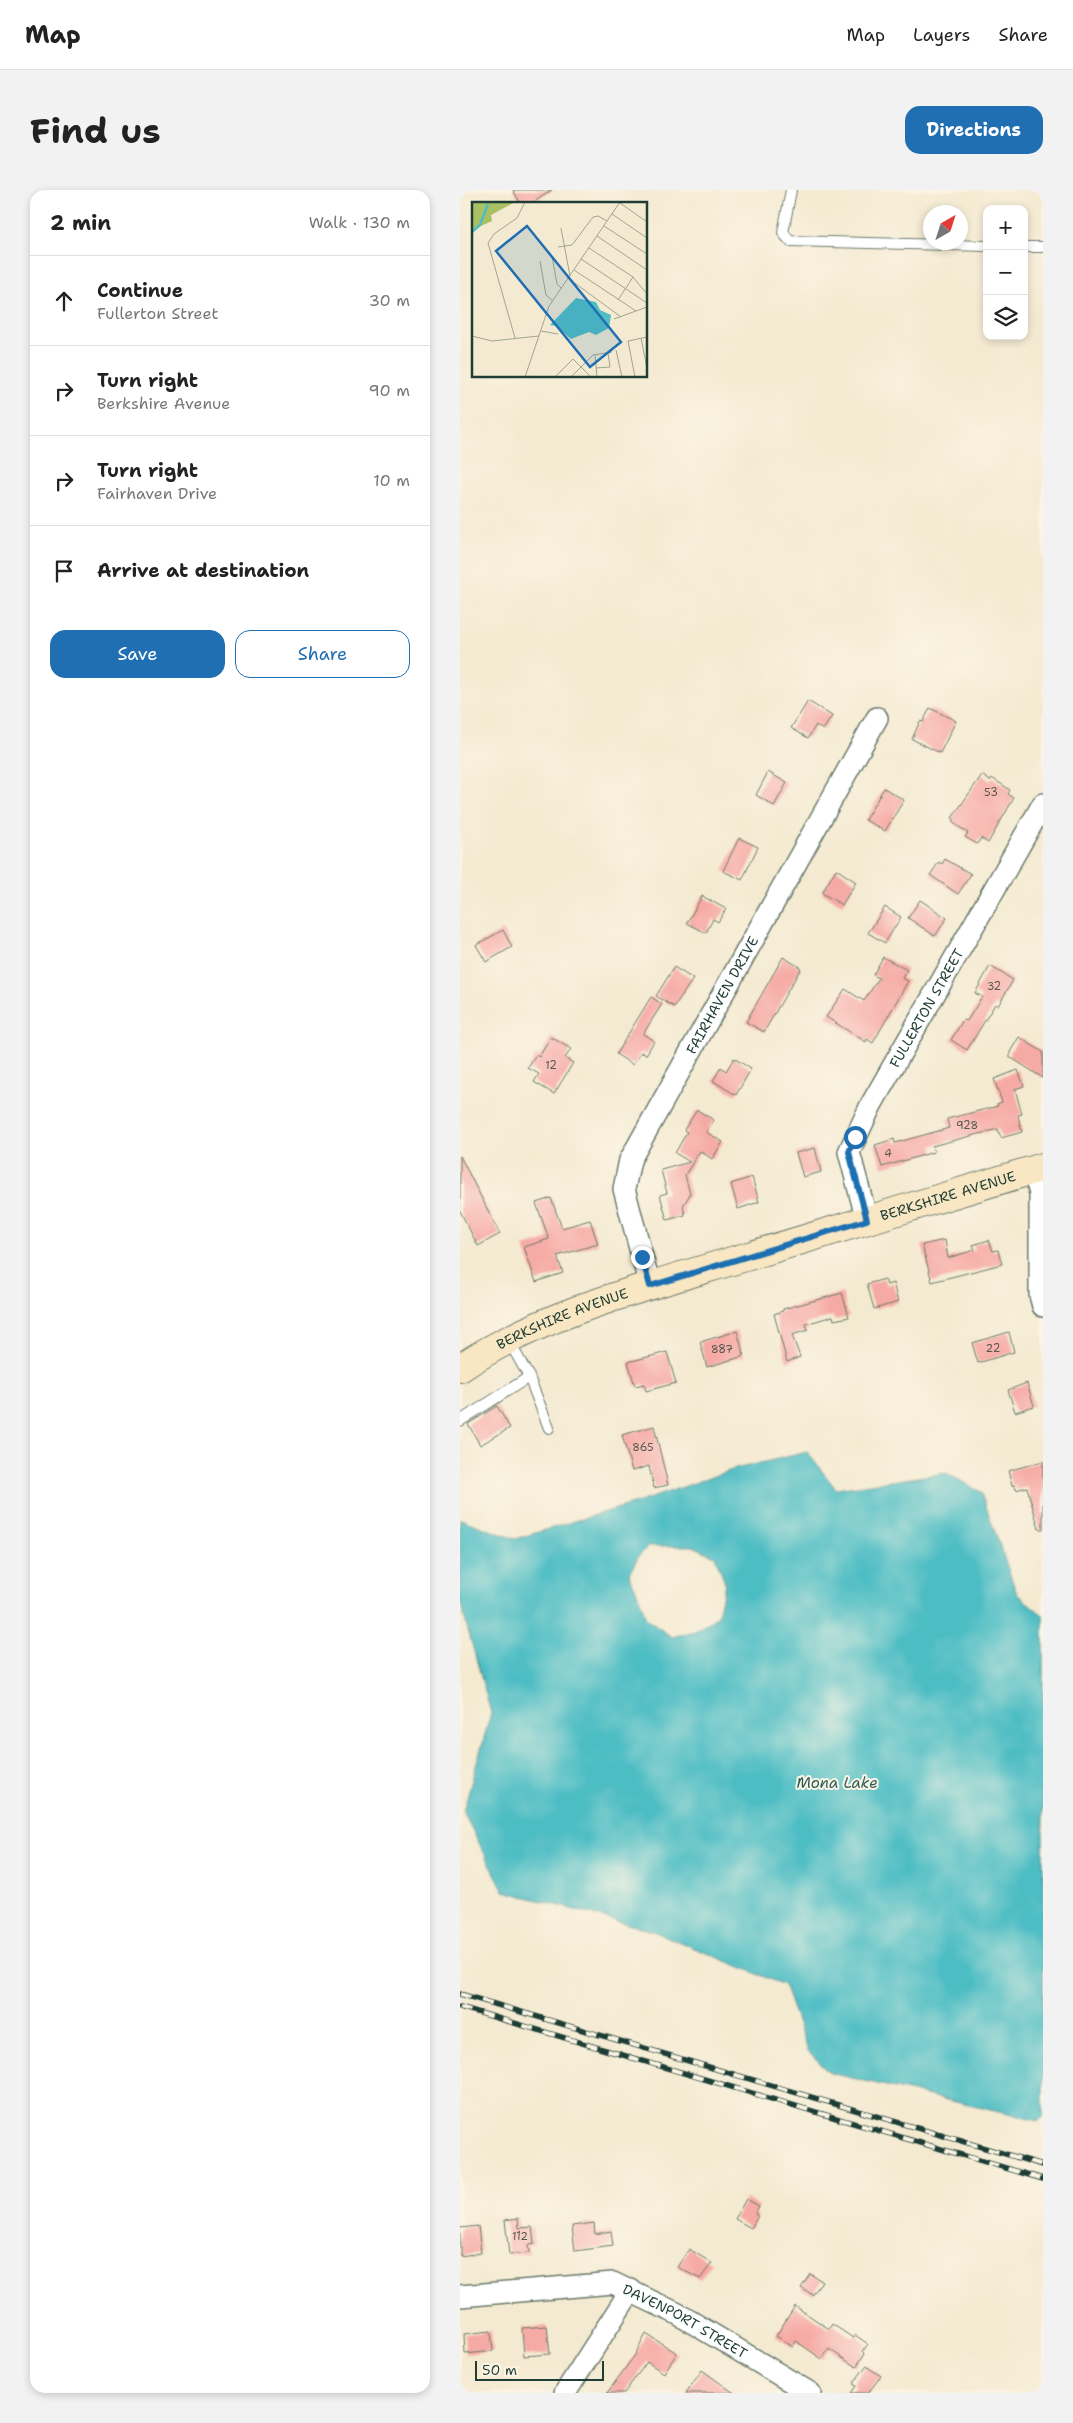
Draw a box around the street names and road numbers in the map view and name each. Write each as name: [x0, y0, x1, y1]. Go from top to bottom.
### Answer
street label: FAIRHAVEN DRIVE: [682, 933, 762, 1057]
street label: FULLERTON STREET: [885, 945, 968, 1071]
street label: BERKSHIRE AVENUE: [878, 1167, 1018, 1225]
street label: BERKSHIRE AVENUE: [493, 1284, 630, 1353]
street label: DAVENPORT STREET: [620, 2280, 751, 2363]

